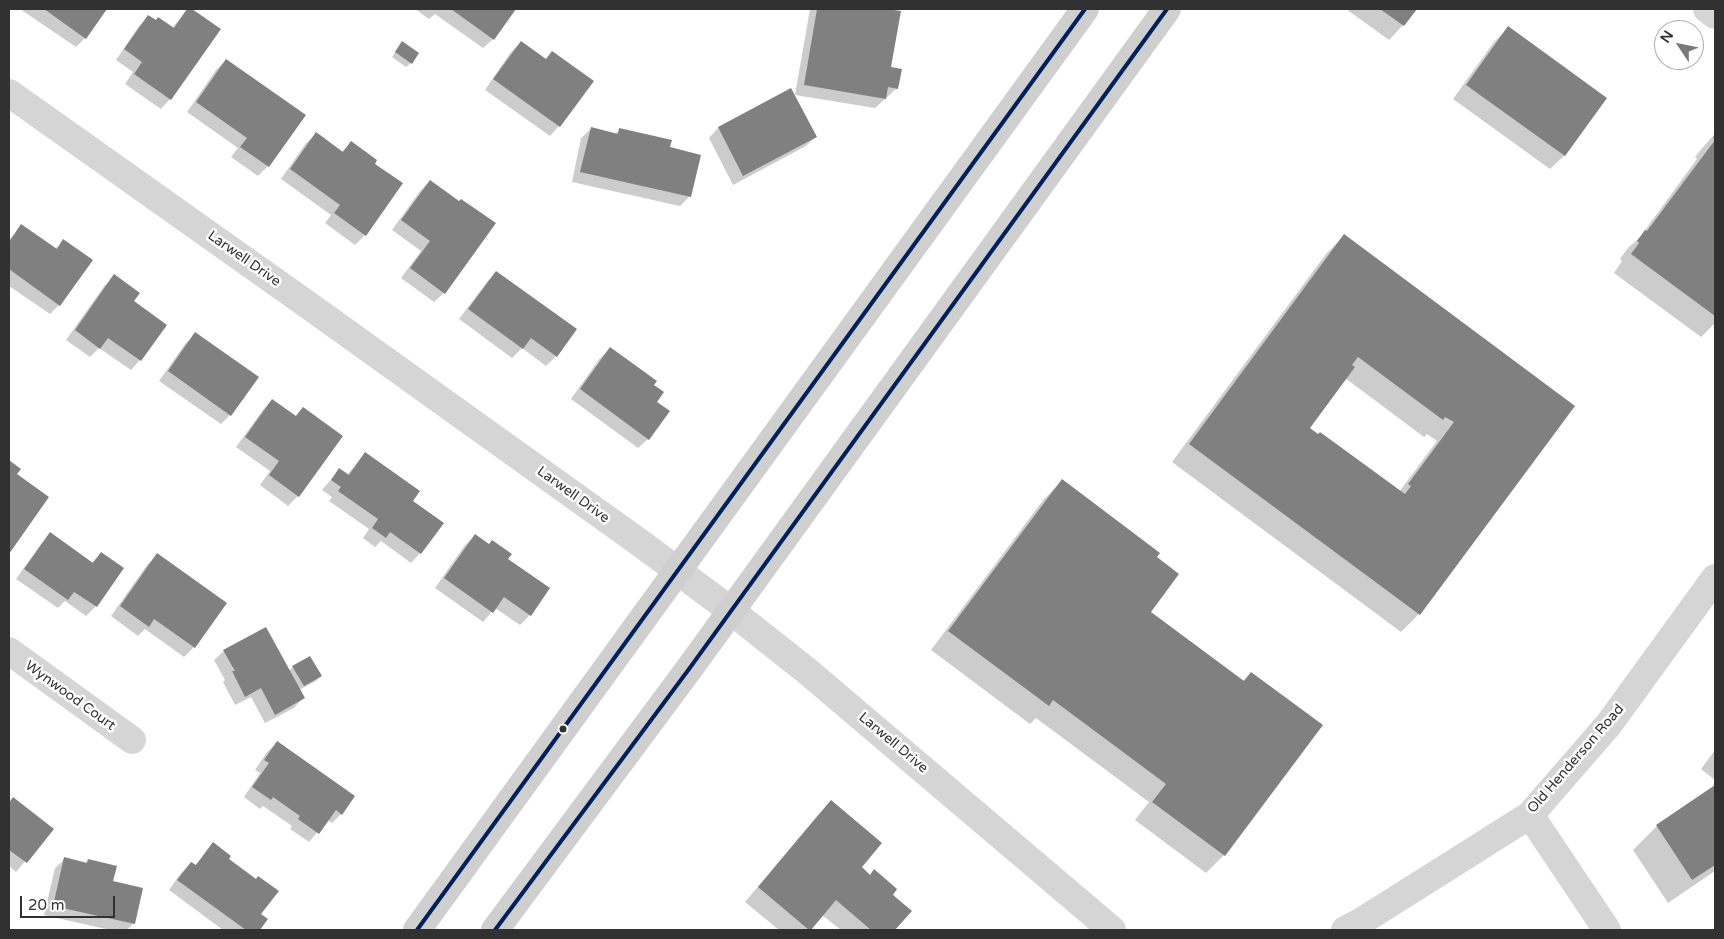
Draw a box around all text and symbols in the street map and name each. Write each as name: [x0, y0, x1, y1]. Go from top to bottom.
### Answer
north arrow: [1654, 20, 1704, 70]
text: N: [1657, 27, 1677, 46]
street label: Larwell Drive: [204, 228, 284, 290]
street label: Larwell Drive: [534, 463, 612, 527]
street label: Wynwood Court: [22, 658, 118, 734]
street label: Old Henderson Road: [1524, 701, 1628, 817]
street label: Larwell Drive: [855, 709, 931, 777]
unlabelled marker: [558, 724, 568, 734]
scale bar: [22, 886, 118, 918]
text: 20 m: [28, 896, 65, 914]

